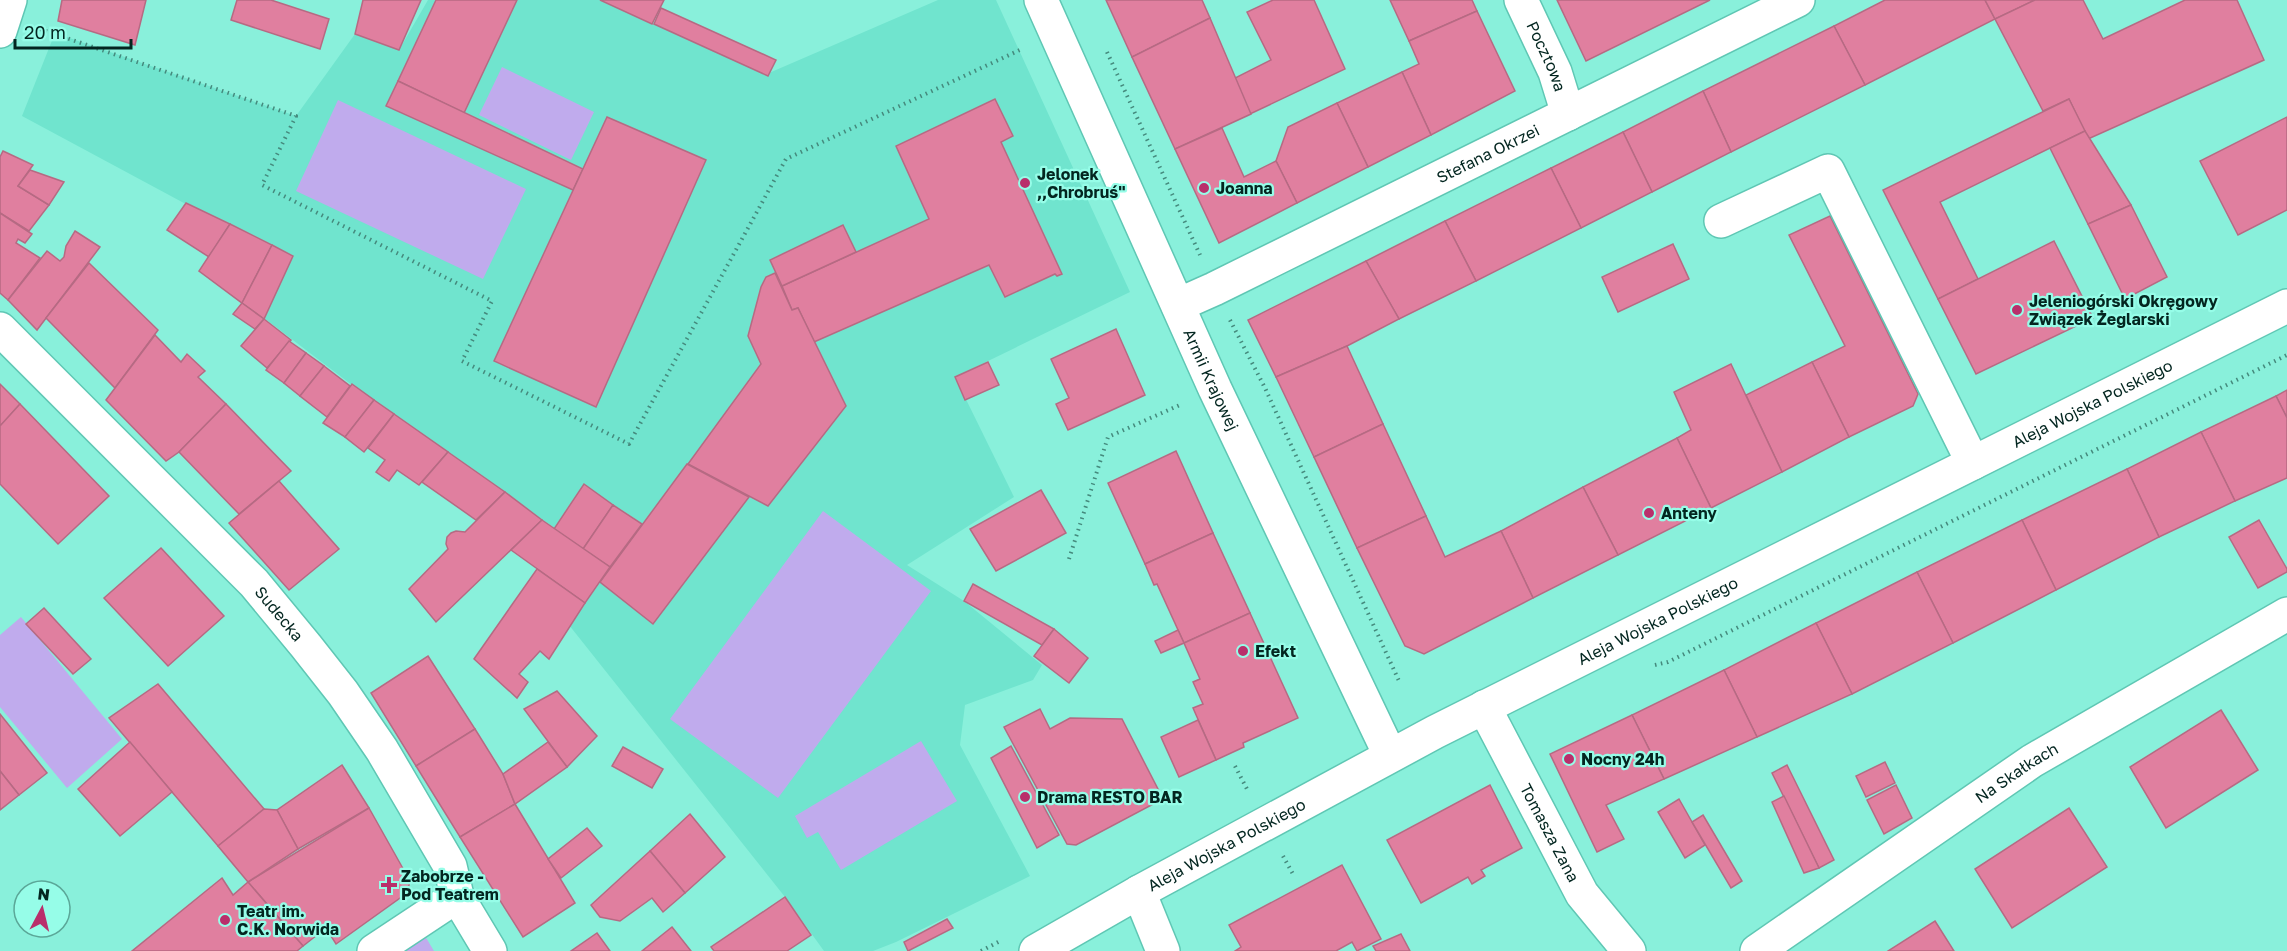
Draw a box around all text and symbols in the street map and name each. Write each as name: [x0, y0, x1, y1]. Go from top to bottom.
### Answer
scale bar: [15, 12, 130, 50]
street label: Pocztowa: [1522, 18, 1570, 94]
text: 20 m: [24, 21, 66, 43]
street label: Stefana Okrzei: [1433, 120, 1543, 187]
place label: Jelonek ,,Chrobruś": [1037, 164, 1126, 202]
marker: Jelonek ,,Chrobruś": [1018, 176, 1032, 190]
place label: Joanna: [1216, 178, 1273, 198]
marker: Joanna: [1197, 181, 1211, 195]
place label: Jeleniogórski Okręgowy Związek Żeglarski: [2029, 291, 2218, 329]
marker: Jeleniogórski Okręgowy Związek Żeglarski: [2010, 303, 2024, 317]
street label: Armii Krajowej: [1179, 325, 1243, 434]
street label: Aleja Wojska Polskiego: [2009, 355, 2176, 452]
place label: Anteny: [1661, 503, 1717, 523]
marker: Anteny: [1642, 506, 1656, 520]
street label: Aleja Wojska Polskiego: [1574, 572, 1741, 669]
street label: Sudecka: [251, 582, 308, 645]
place label: Efekt: [1255, 641, 1296, 661]
marker: Efekt: [1236, 644, 1250, 658]
street label: Na Skałkach: [1971, 738, 2062, 807]
place label: Nocny 24h: [1581, 749, 1664, 769]
marker: Nocny 24h: [1562, 752, 1576, 766]
street label: Tomasza Zana: [1516, 780, 1584, 886]
place label: Drama RESTO BAR: [1037, 787, 1183, 807]
marker: Drama RESTO BAR: [1018, 790, 1032, 804]
street label: Aleja Wojska Polskiego: [1144, 794, 1309, 896]
place label: Zabobrze - Pod Teatrem: [401, 866, 499, 904]
marker: Zabobrze - Pod Teatrem: [382, 878, 396, 892]
north arrow: [12, 879, 72, 939]
text: N: [37, 883, 51, 905]
place label: Teatr im. C.K. Norwida: [237, 901, 339, 939]
marker: Teatr im. C.K. Norwida: [218, 913, 232, 927]

